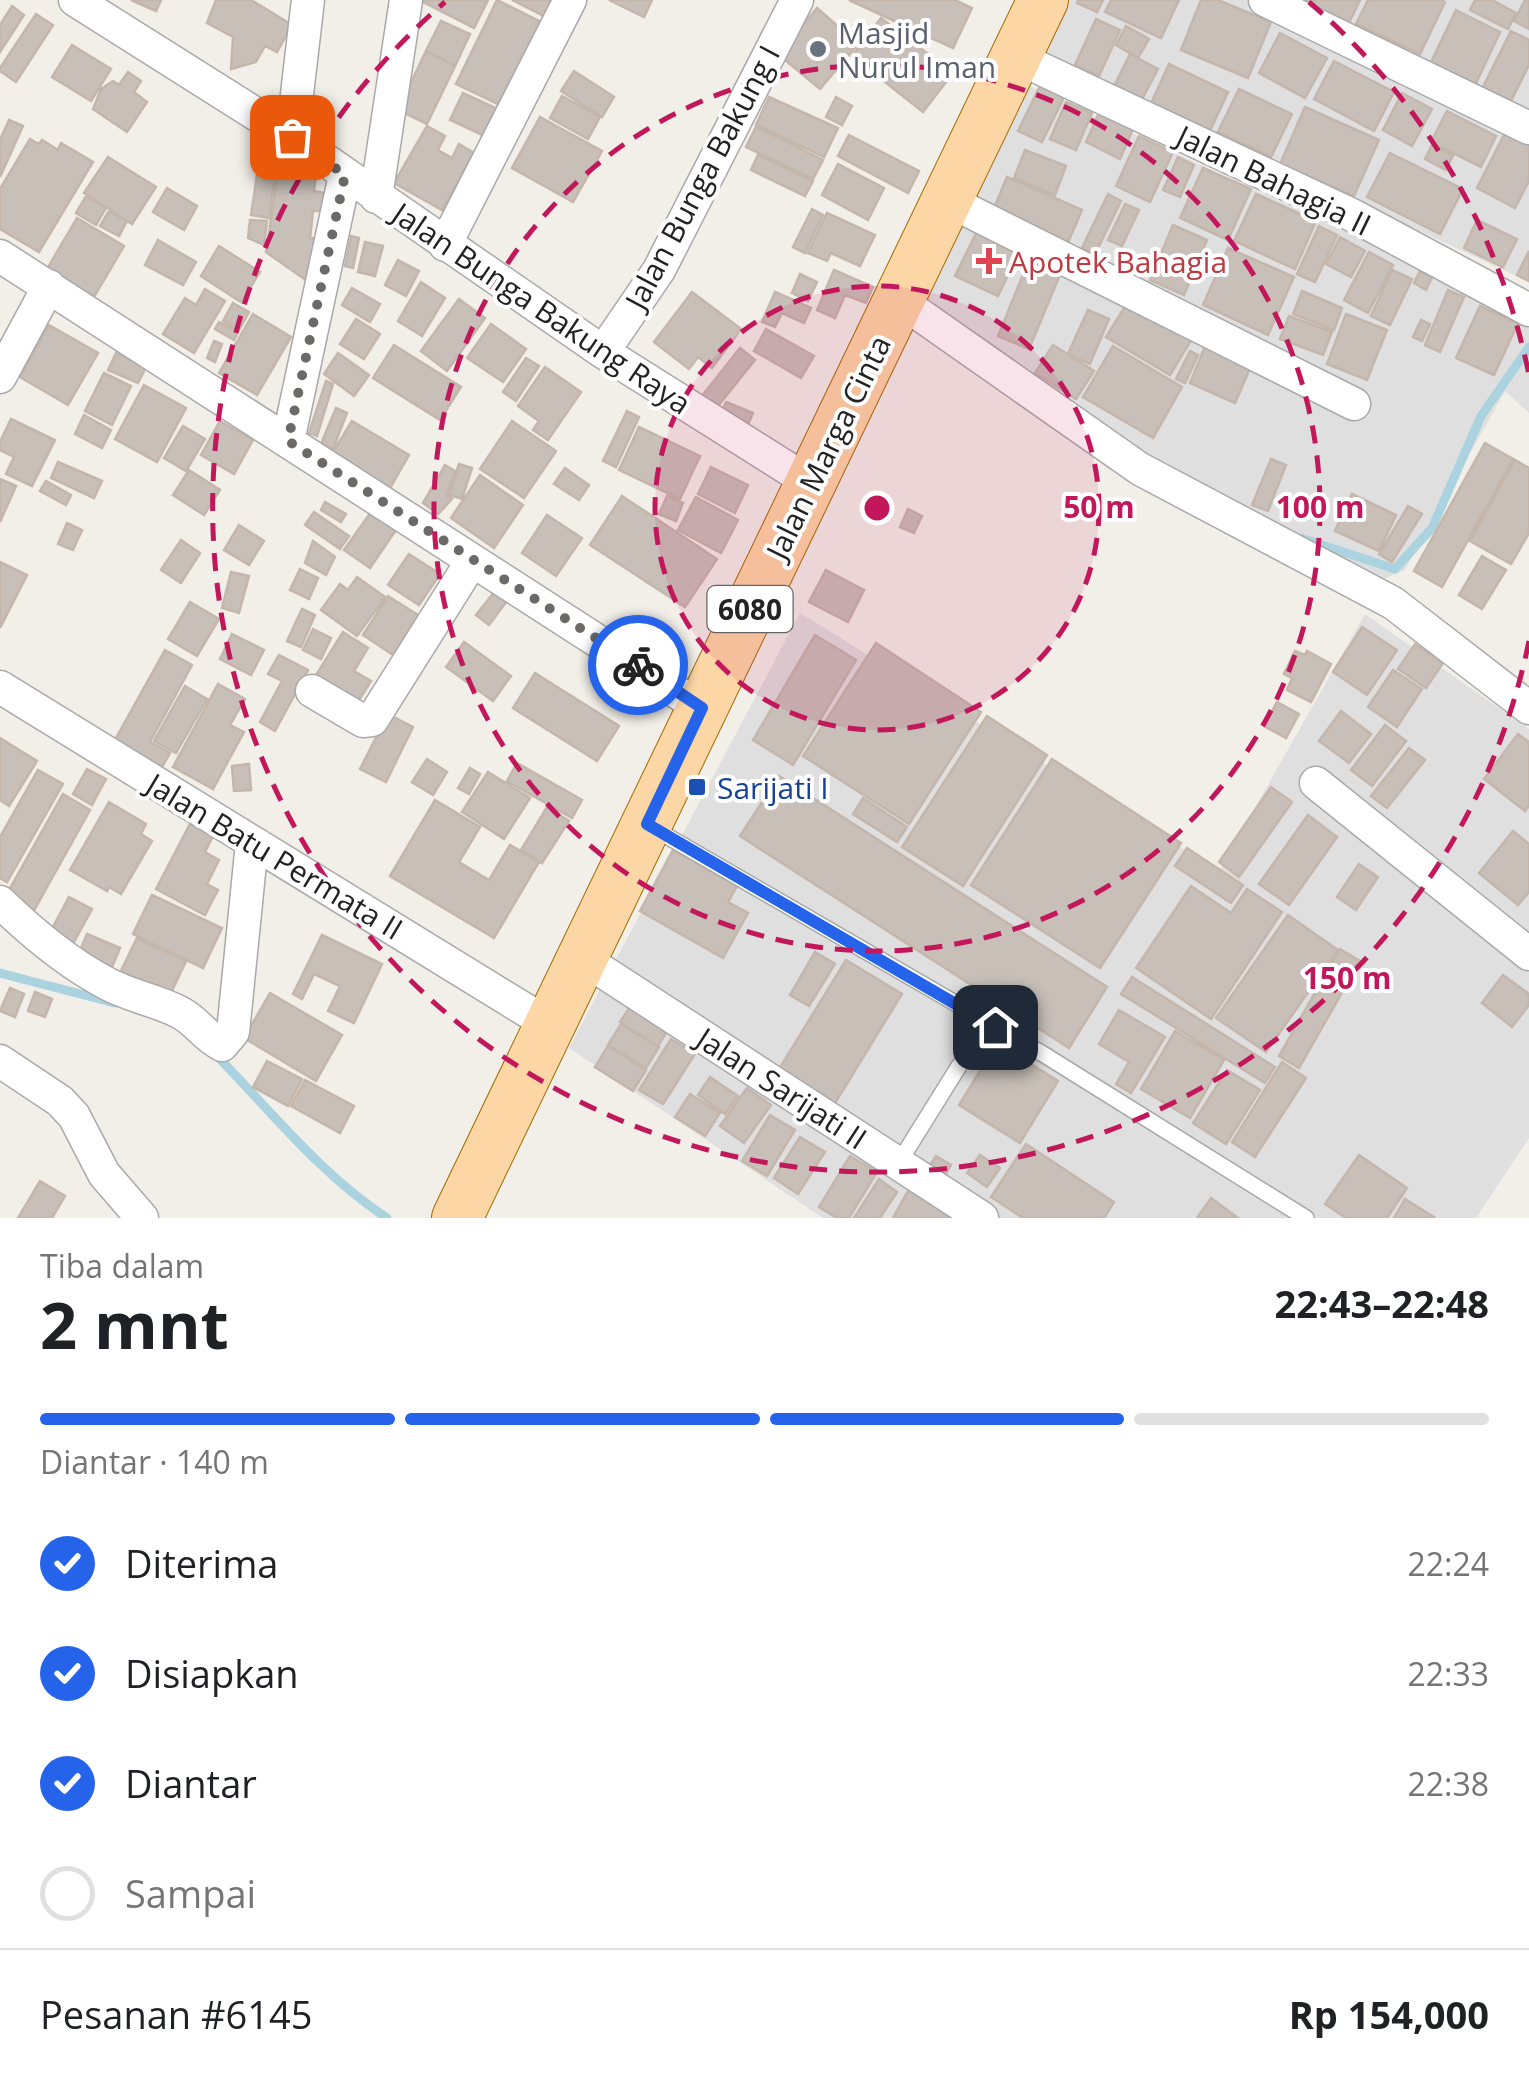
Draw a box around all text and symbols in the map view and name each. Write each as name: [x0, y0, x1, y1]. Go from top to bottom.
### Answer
place label: Masjid Nurul Iman: [838, 12, 996, 87]
street label: Jalan Bunga Bakung I: [614, 38, 789, 319]
marker: Masjid Nurul Iman: [807, 38, 829, 60]
pin: [250, 95, 335, 180]
icon: bag: [265, 110, 320, 165]
street label: Jalan Bahagia II: [1167, 114, 1378, 245]
street label: Jalan Bunga Bakung Raya: [382, 191, 699, 423]
place label: Apotek Bahagia: [1009, 241, 1227, 282]
marker: Apotek Bahagia: [978, 250, 1000, 272]
street label: Jalan Marga Cinta: [755, 328, 900, 568]
text: 50 m: [1063, 486, 1135, 527]
text: 100 m: [1276, 486, 1364, 527]
centre of rings: [859, 490, 895, 526]
road number: 6080: [708, 586, 792, 632]
courier: [588, 615, 688, 715]
icon: bike: [611, 638, 666, 693]
street label: Jalan Batu Permata II: [137, 762, 411, 949]
place label: Sarijati I: [717, 767, 829, 808]
marker: Sarijati I: [686, 776, 708, 798]
text: 150 m: [1303, 957, 1391, 998]
pin: [953, 985, 1038, 1070]
icon: home: [968, 1000, 1023, 1055]
street label: Jalan Sarijati II: [686, 1016, 875, 1158]
text: Tiba dalam: [40, 1244, 204, 1287]
text: 22:43–22:48: [1275, 1277, 1489, 1329]
text: 2 mnt: [40, 1280, 229, 1368]
text: Diantar · 140 m: [40, 1440, 269, 1483]
icon: check: [40, 1536, 95, 1591]
text: Diterima: [125, 1537, 278, 1589]
text: 22:24: [1407, 1542, 1489, 1585]
icon: check: [40, 1646, 95, 1701]
text: Disiapkan: [125, 1647, 299, 1699]
text: 22:33: [1407, 1652, 1489, 1695]
icon: check: [40, 1756, 95, 1811]
text: Diantar: [125, 1757, 257, 1809]
text: 22:38: [1407, 1762, 1489, 1805]
text: Sampai: [125, 1867, 256, 1919]
text: Pesanan #6145: [40, 1988, 312, 2040]
text: Rp 154,000: [1289, 1988, 1489, 2040]

